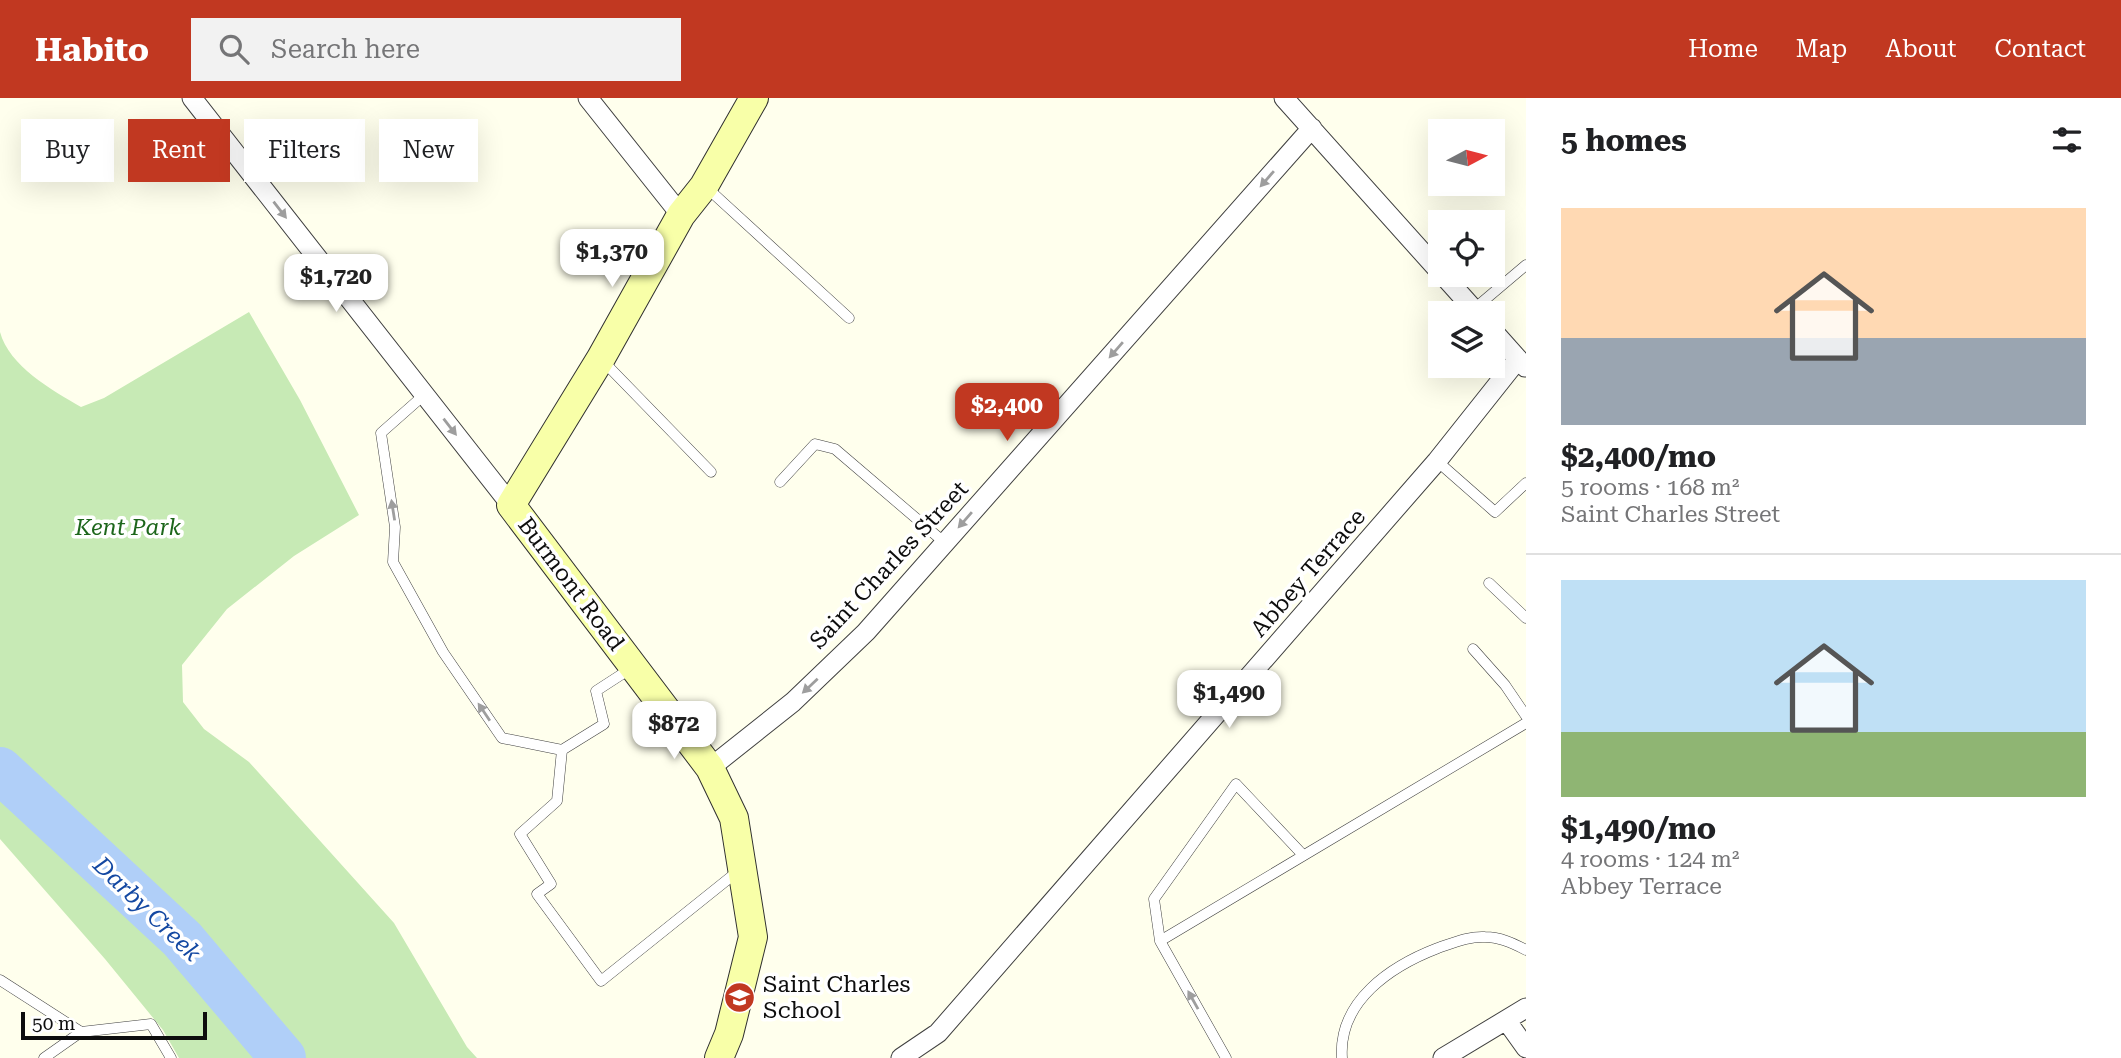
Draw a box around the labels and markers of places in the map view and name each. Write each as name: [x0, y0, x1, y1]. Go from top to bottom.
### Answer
pin: $1,370: [555, 230, 669, 289]
pin: $1,720: [279, 254, 393, 314]
pin: $2,400: [950, 384, 1064, 443]
pin: $1,490: [1172, 670, 1286, 730]
pin: $872: [633, 702, 715, 761]
place label: Saint Charles School: [763, 971, 910, 1024]
school or university icon: Saint Charles School: [723, 980, 757, 1014]

